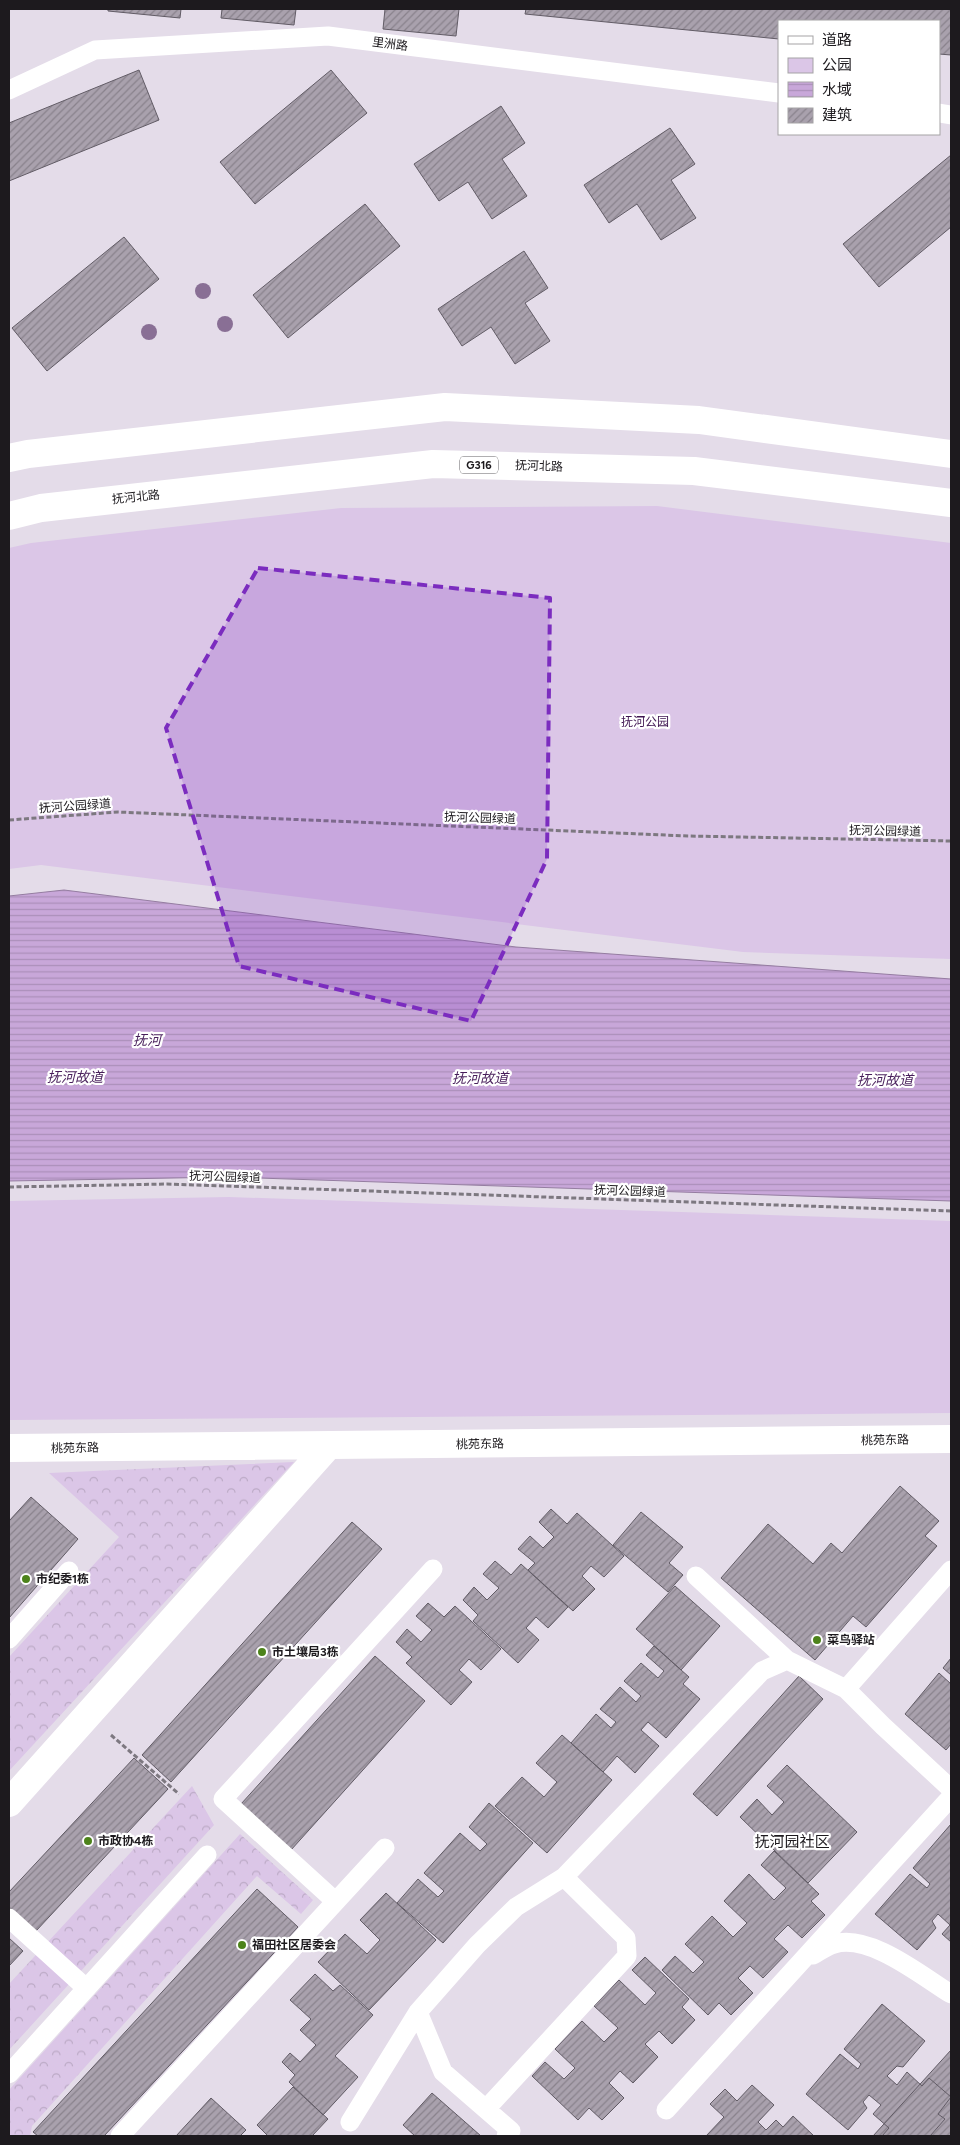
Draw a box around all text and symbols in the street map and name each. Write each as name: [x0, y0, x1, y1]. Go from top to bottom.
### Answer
legend: [778, 20, 940, 135]
text: 道路: [822, 31, 852, 49]
street label: 里洲路: [371, 35, 409, 53]
text: 公园: [822, 56, 852, 74]
text: 水域: [822, 81, 852, 99]
text: 建筑: [822, 106, 852, 124]
road number: G316: [460, 456, 498, 474]
street label: 抚河北路: [515, 458, 563, 474]
street label: 抚河北路: [111, 488, 161, 506]
park label: 抚河公园: [621, 715, 669, 729]
street label: 抚河公园绿道: [39, 797, 111, 815]
street label: 抚河公园绿道: [444, 810, 516, 826]
street label: 抚河公园绿道: [849, 823, 921, 839]
water label: 抚河: [133, 1032, 164, 1049]
water label: 抚河故道: [47, 1069, 105, 1086]
water label: 抚河故道: [452, 1070, 510, 1087]
water label: 抚河故道: [857, 1072, 915, 1089]
street label: 抚河公园绿道: [189, 1169, 261, 1185]
street label: 抚河公园绿道: [594, 1183, 666, 1199]
street label: 桃苑东路: [861, 1433, 909, 1447]
street label: 桃苑东路: [456, 1437, 504, 1451]
street label: 桃苑东路: [51, 1441, 99, 1455]
place label: 市纪委1栋: [36, 1572, 89, 1586]
marker: 市纪委1栋: [20, 1573, 32, 1585]
place label: 菜鸟驿站: [827, 1633, 875, 1647]
marker: 菜鸟驿站: [811, 1634, 823, 1646]
place label: 市土壤局3栋: [272, 1645, 339, 1659]
marker: 市土壤局3栋: [256, 1646, 268, 1658]
district label: 抚河园社区: [754, 1833, 830, 1851]
place label: 市政协4栋: [98, 1834, 154, 1848]
marker: 市政协4栋: [82, 1835, 94, 1847]
place label: 福田社区居委会: [252, 1938, 336, 1952]
marker: 福田社区居委会: [236, 1939, 248, 1951]

